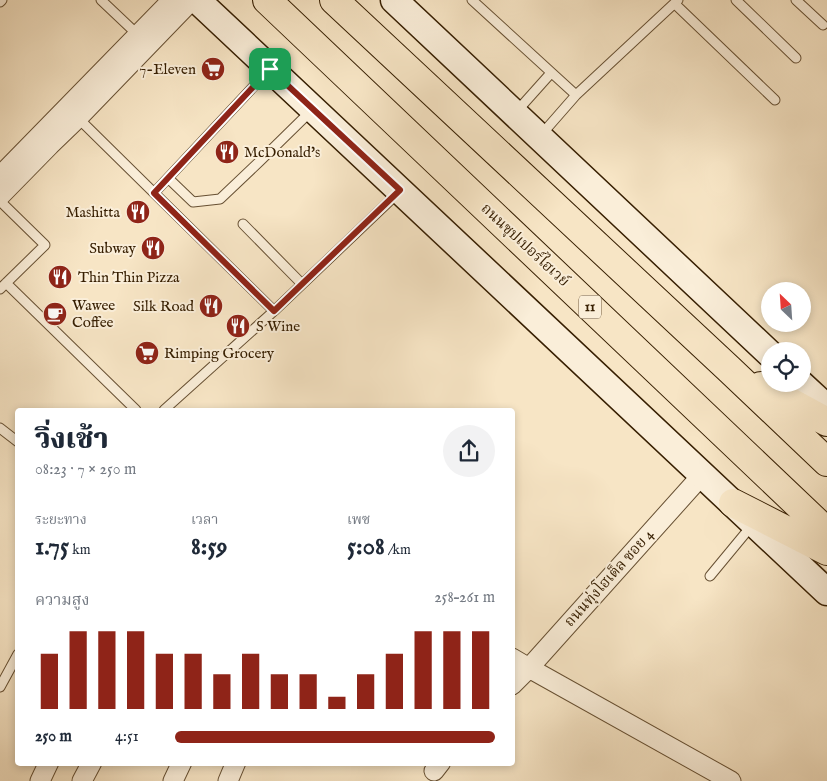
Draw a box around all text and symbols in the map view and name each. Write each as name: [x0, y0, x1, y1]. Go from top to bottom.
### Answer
pin: [249, 48, 291, 90]
icon: arrive: [256, 55, 284, 83]
supermarket icon: 7-Eleven: [200, 56, 226, 82]
place label: 7-Eleven: [139, 60, 196, 79]
restaurant icon: McDonald's: [214, 139, 240, 165]
place label: McDonald's: [244, 143, 320, 162]
street label: ถนนซุปเปอร์ไฮเวย์: [476, 198, 575, 292]
restaurant icon: Mashitta: [125, 199, 151, 225]
place label: Mashitta: [65, 203, 121, 222]
restaurant icon: Subway: [140, 235, 166, 261]
place label: Subway: [89, 239, 137, 258]
restaurant icon: Thin Thin Pizza: [47, 264, 73, 290]
place label: Thin Thin Pizza: [78, 268, 180, 287]
north arrow: [761, 282, 811, 332]
map controls: [761, 282, 811, 392]
restaurant icon: Silk Road: [198, 293, 224, 319]
place label: Wawee Coffee: [72, 296, 115, 332]
road number: 11: [579, 296, 601, 318]
place label: Silk Road: [133, 297, 195, 316]
cafe icon: Wawee Coffee: [42, 301, 68, 327]
restaurant icon: S Wine: [225, 313, 251, 339]
place label: S Wine: [256, 317, 300, 336]
supermarket icon: Rimping Grocery: [134, 340, 160, 366]
button: locate: [761, 342, 811, 392]
place label: Rimping Grocery: [164, 344, 275, 363]
text: วิ่งเช้า: [35, 423, 109, 458]
button: share: [443, 425, 495, 477]
text: 08:23 · 7 × 250 m: [35, 460, 136, 480]
text: ระยะทาง: [35, 511, 87, 529]
text: เวลา: [191, 511, 218, 529]
text: เพซ: [347, 511, 370, 529]
street label: ถนนทุ่งโฮเต็ล ซอย 4: [559, 523, 659, 631]
text: 1.75: [35, 531, 69, 563]
text: 8:59: [191, 531, 227, 563]
text: 5:08: [347, 531, 385, 563]
text: km: [69, 541, 90, 559]
text: /km: [385, 541, 411, 559]
text: 258–261 m: [434, 588, 495, 608]
text: ความสูง: [35, 591, 90, 611]
text: 250 m: [35, 727, 72, 747]
text: 4:51: [115, 727, 139, 747]

